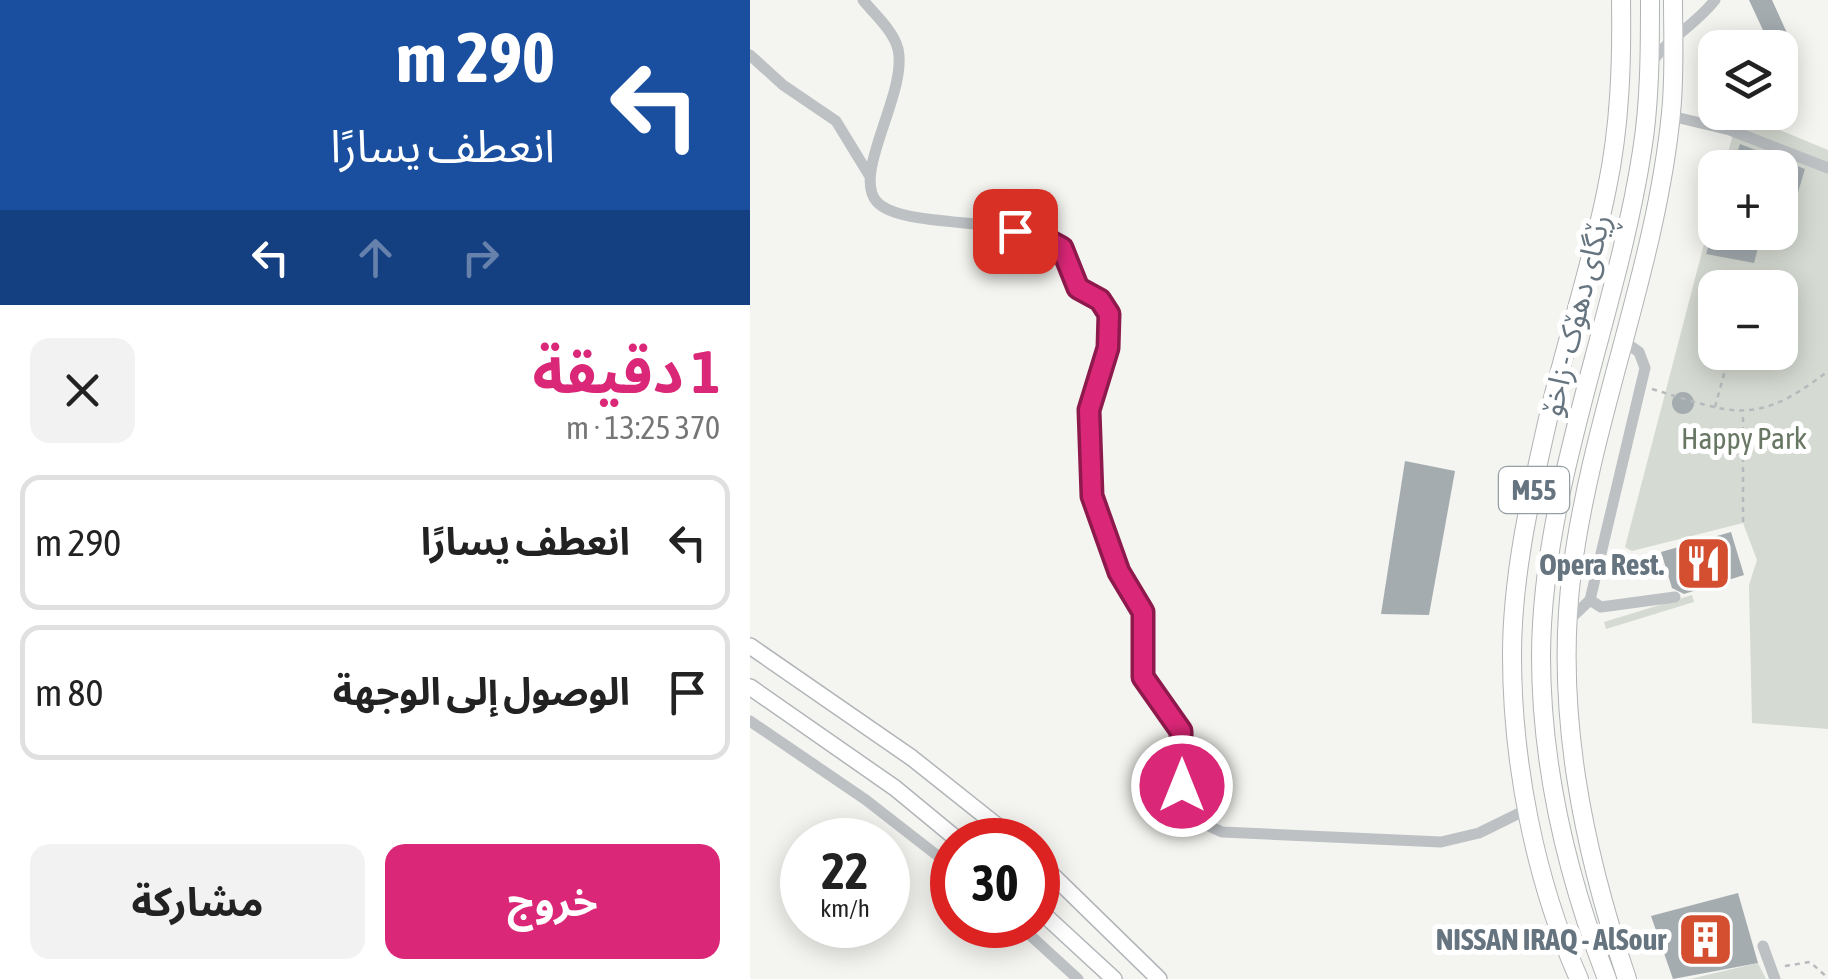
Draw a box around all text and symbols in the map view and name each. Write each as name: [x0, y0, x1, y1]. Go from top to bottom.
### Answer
text: 290 m: [396, 17, 555, 97]
map controls: [1698, 30, 1798, 370]
button: layers: [1698, 30, 1798, 130]
icon: left: [590, 40, 720, 170]
text: انعطف يسارًا: [330, 120, 555, 172]
button: +: [1698, 150, 1798, 250]
pin: [973, 189, 1058, 274]
icon: arrive: [988, 204, 1043, 259]
street label: ڕێگای دهۆک - زاخۆ: [1533, 210, 1625, 422]
icon: left: [243, 230, 298, 285]
icon: ahead: [348, 230, 403, 285]
icon: right: [453, 230, 508, 285]
button: −: [1698, 270, 1798, 370]
text: 1 دقيقة: [533, 337, 720, 406]
button: close: [30, 338, 135, 443]
text: 370 m · 13:25: [566, 409, 720, 446]
park label: Happy Park: [1681, 421, 1807, 455]
road number: M55: [1499, 467, 1569, 513]
icon: left: [660, 515, 715, 570]
text: انعطف يسارًا: [421, 520, 630, 563]
text: 290 m: [35, 521, 121, 564]
restaurant icon: Opera Rest.: [1673, 534, 1733, 594]
place label: Opera Rest.: [1539, 547, 1664, 581]
icon: arrive: [660, 665, 715, 720]
text: الوصول إلى الوجهة: [333, 670, 630, 713]
text: 80 m: [35, 671, 103, 714]
position arrow: [1130, 734, 1234, 838]
speed limit sign: 30: [930, 818, 1060, 948]
text: 22: [821, 842, 868, 900]
button: مشاركة: [30, 844, 365, 959]
button: خروج: [385, 844, 720, 959]
text: km/h: [820, 894, 870, 922]
building icon: NISSAN IRAQ - AlSour: [1675, 909, 1735, 969]
place label: NISSAN IRAQ - AlSour: [1436, 922, 1667, 956]

